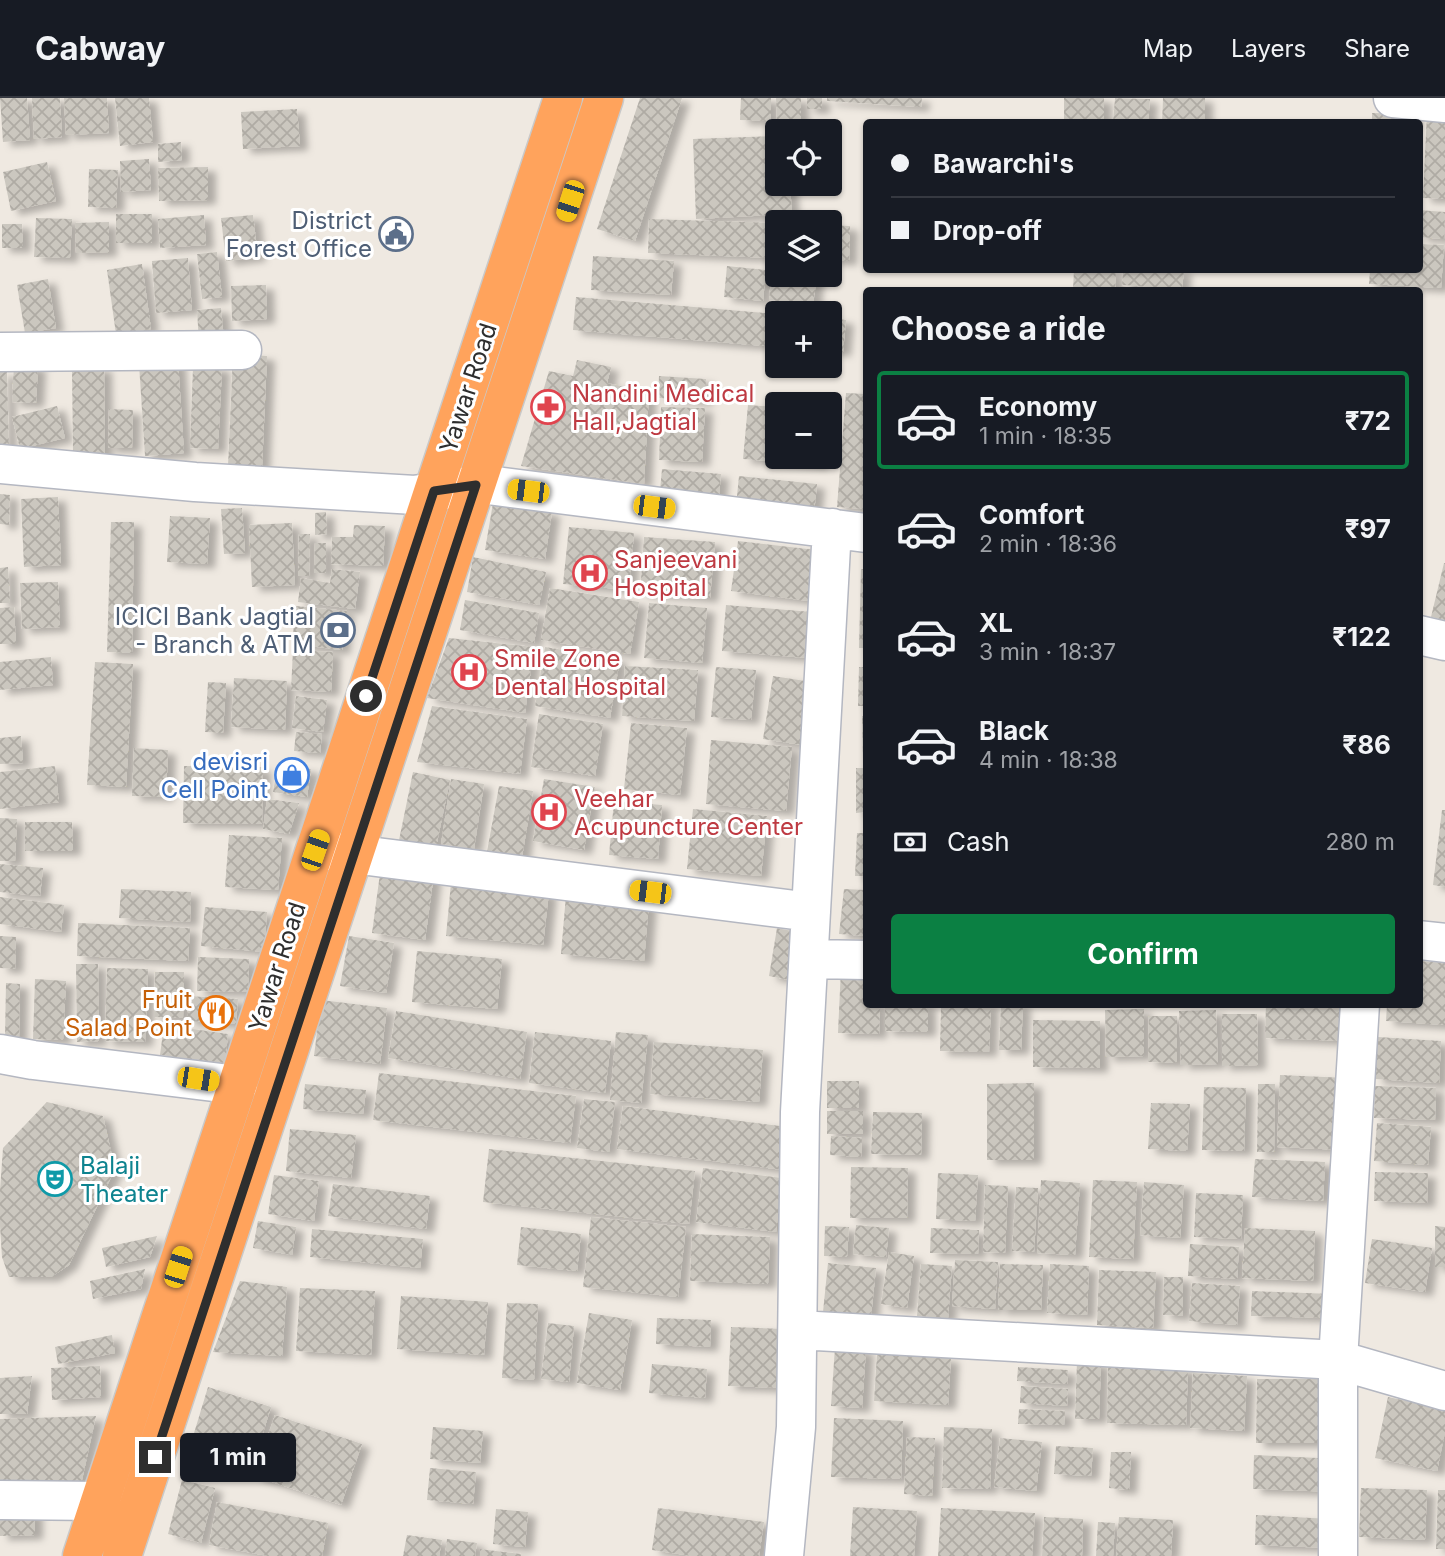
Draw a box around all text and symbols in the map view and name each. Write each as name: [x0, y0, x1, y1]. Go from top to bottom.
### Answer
text: Cabway: [35, 28, 165, 68]
text: Map: [1143, 34, 1193, 63]
text: Layers: [1231, 34, 1306, 63]
text: Share: [1344, 34, 1410, 63]
map controls: [765, 119, 842, 469]
button: locate: [765, 119, 842, 196]
text: Bawarchi's: [933, 148, 1074, 179]
car: [554, 178, 587, 224]
place label: District Forest Office: [226, 206, 372, 263]
button: layers: [765, 210, 842, 287]
public building icon: District Forest Office: [377, 215, 415, 253]
text: Drop-off: [933, 215, 1042, 246]
button: +: [765, 301, 842, 378]
text: Choose a ride: [891, 309, 1106, 348]
street label: Yawar Road: [433, 319, 503, 457]
place label: Nandini Medical Hall,Jagtial: [572, 379, 754, 436]
pharmacy icon: Nandini Medical Hall,Jagtial: [529, 388, 567, 426]
icon: car: [895, 389, 958, 452]
text: Economy: [979, 391, 1097, 422]
button: −: [765, 392, 842, 469]
text: ₹72: [1345, 405, 1391, 436]
text: 1 min · 18:35: [979, 422, 1112, 450]
car: [506, 478, 551, 504]
car: [632, 494, 677, 520]
icon: car: [895, 497, 958, 560]
text: Comfort: [979, 499, 1084, 530]
text: ₹97: [1345, 513, 1391, 544]
text: 2 min · 18:36: [979, 530, 1117, 558]
place label: Sanjeevani Hospital: [614, 545, 737, 602]
hospital icon: Sanjeevani Hospital: [571, 554, 609, 592]
place label: ICICI Bank Jagtial - Branch & ATM: [115, 602, 314, 659]
icon: car: [895, 605, 958, 668]
text: XL: [979, 607, 1013, 638]
bank icon: ICICI Bank Jagtial - Branch & ATM: [319, 611, 357, 649]
text: ₹122: [1332, 621, 1391, 652]
text: 3 min · 18:37: [979, 638, 1116, 666]
place label: Smile Zone Dental Hospital: [494, 644, 666, 701]
hospital icon: Smile Zone Dental Hospital: [450, 653, 488, 691]
route start: [350, 680, 382, 712]
icon: car: [895, 713, 958, 776]
text: Black: [979, 715, 1049, 746]
text: ₹86: [1342, 729, 1391, 760]
text: 4 min · 18:38: [979, 746, 1118, 774]
place label: devisri Cell Point: [161, 747, 268, 804]
shop icon: devisri Cell Point: [273, 756, 311, 794]
place label: Veehar Acupuncture Center: [574, 784, 803, 841]
hospital icon: Veehar Acupuncture Center: [530, 793, 568, 831]
icon: cash: [891, 823, 929, 861]
text: Cash: [947, 826, 1010, 857]
car: [299, 827, 332, 873]
text: 280 m: [1326, 828, 1395, 856]
car: [628, 879, 673, 905]
street label: Yawar Road: [242, 898, 312, 1036]
button: Confirm: [891, 914, 1395, 994]
place label: Fruit Salad Point: [65, 985, 192, 1042]
restaurant icon: Fruit Salad Point: [197, 994, 235, 1032]
car: [176, 1065, 221, 1093]
place label: Balaji Theater: [80, 1151, 168, 1208]
theatre icon: Balaji Theater: [36, 1160, 74, 1198]
car: [162, 1244, 195, 1290]
callout: 1 min: [180, 1432, 295, 1482]
route end: [139, 1441, 171, 1473]
text: 1 min: [210, 1443, 266, 1471]

